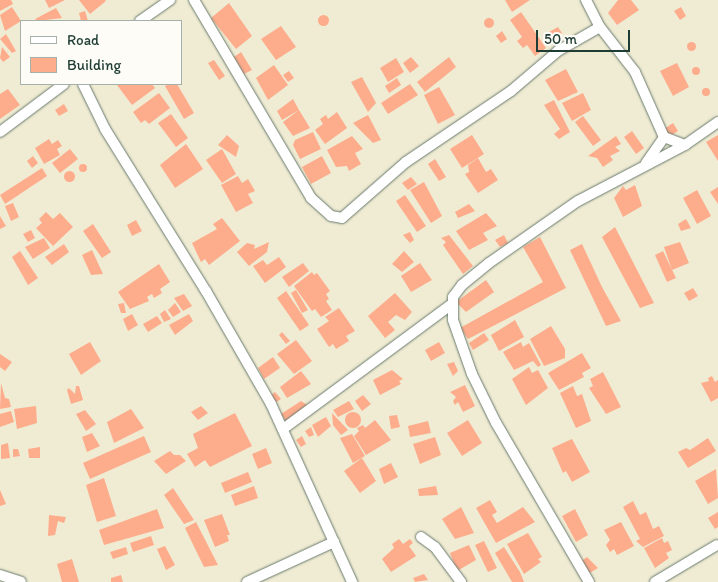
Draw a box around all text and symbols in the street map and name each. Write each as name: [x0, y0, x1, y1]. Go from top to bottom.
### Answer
legend: [20, 20, 182, 85]
scale bar: [538, 20, 632, 52]
text: 50 m: [544, 30, 577, 48]
text: Road: [67, 31, 99, 49]
text: Building: [67, 56, 121, 74]

